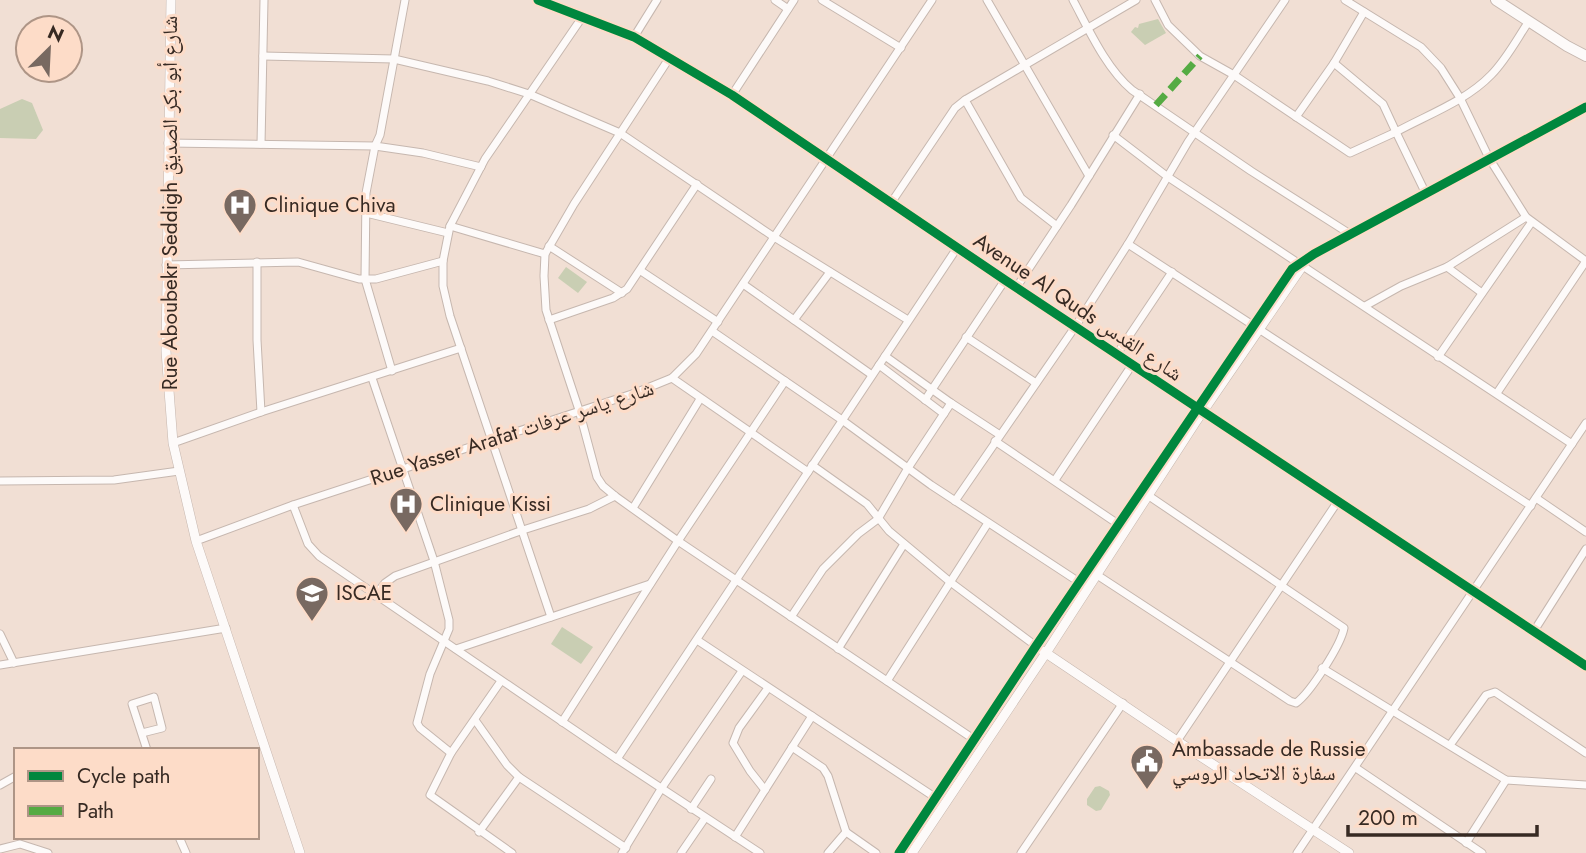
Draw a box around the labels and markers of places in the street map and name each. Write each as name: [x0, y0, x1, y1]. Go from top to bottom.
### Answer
hospital icon: Clinique Chiva: [221, 186, 259, 235]
place label: Clinique Chiva: [264, 190, 395, 220]
hospital icon: Clinique Kissi: [387, 485, 425, 534]
place label: Clinique Kissi: [430, 489, 551, 519]
school or university icon: ISCAE: [293, 574, 331, 623]
place label: ISCAE: [336, 578, 392, 608]
place label: Ambassade de Russie سفارة الاتحاد الروسي: [1172, 734, 1366, 789]
public building icon: Ambassade de Russie سفارة الاتحاد الروسي: [1128, 742, 1166, 791]

